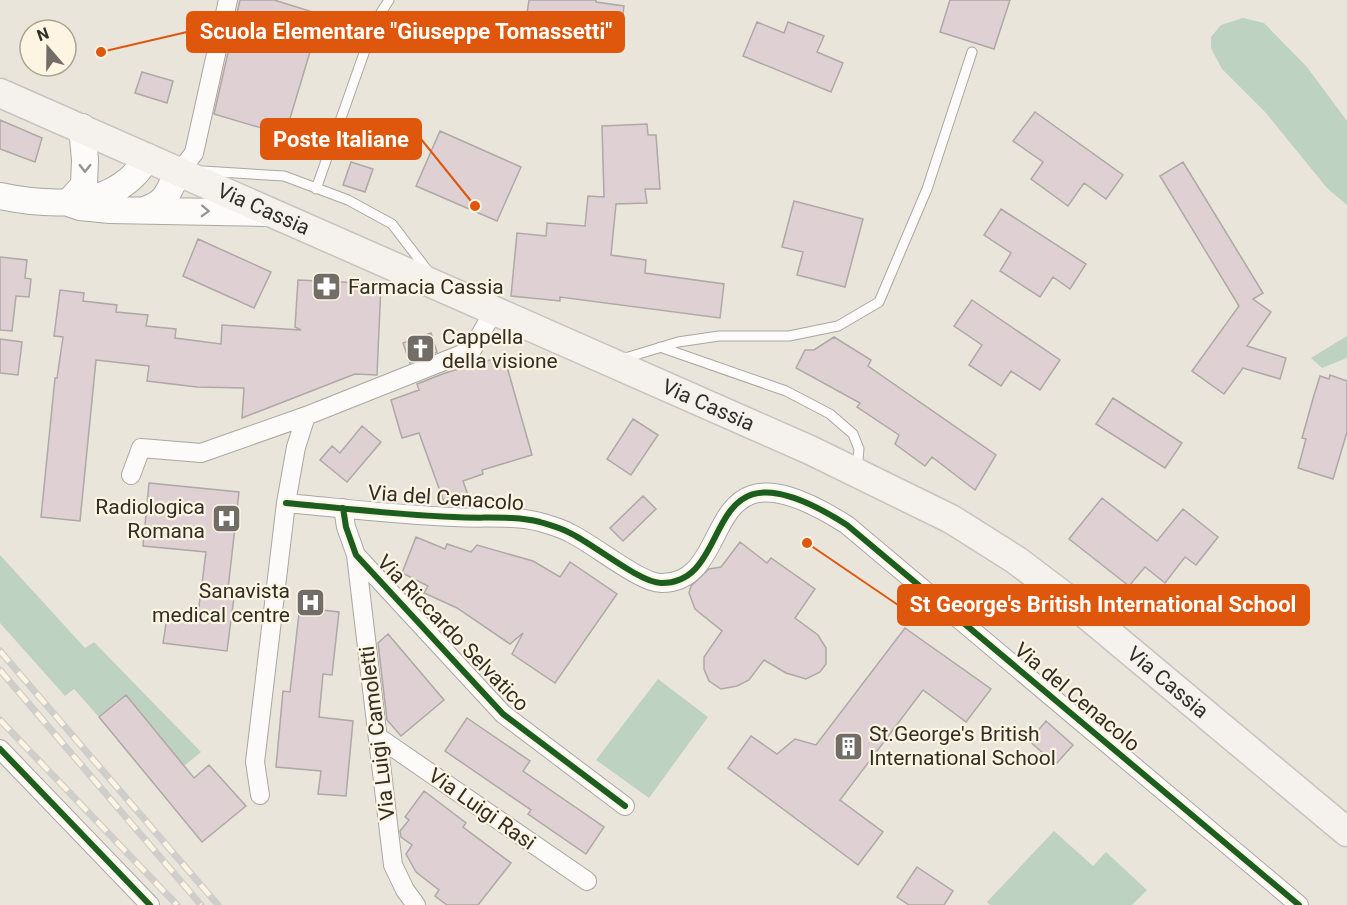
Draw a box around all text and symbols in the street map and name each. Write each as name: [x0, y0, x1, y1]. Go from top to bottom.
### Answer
callout: Scuola Elementare "Giuseppe Tomassetti": [187, 12, 624, 52]
north arrow: [18, 18, 78, 78]
text: Scuola Elementare "Giuseppe Tomassetti": [200, 19, 612, 44]
text: N: [34, 24, 52, 45]
callout: Poste Italiane: [261, 119, 421, 159]
text: Poste Italiane: [273, 127, 409, 152]
one-way arrow: [79, 164, 91, 173]
street label: Via Cassia: [214, 178, 313, 240]
one-way arrow: [201, 205, 210, 217]
pharmacy icon: Farmacia Cassia: [311, 271, 343, 303]
place label: Farmacia Cassia: [348, 275, 504, 299]
place label: Cappella della visione: [442, 325, 558, 373]
church icon: Cappella della visione: [405, 333, 437, 365]
street label: Via Cassia: [658, 374, 758, 436]
street label: Via del Cenacolo: [367, 481, 525, 515]
place label: Radiologica Romana: [95, 495, 205, 543]
hospital icon: Radiologica Romana: [210, 503, 242, 535]
street label: Via Riccardo Selvatico: [372, 550, 534, 716]
place label: Sanavista medical centre: [152, 579, 290, 627]
callout: St George's British International School: [898, 585, 1309, 625]
hospital icon: Sanavista medical centre: [295, 587, 327, 619]
text: St George's British International School: [910, 592, 1296, 617]
street label: Via del Cenacolo: [1009, 638, 1145, 756]
street label: Via Cassia: [1122, 642, 1213, 723]
street label: Via Luigi Camoletti: [354, 645, 400, 821]
place label: St.George's British International School: [869, 722, 1056, 770]
building icon: St.George's British International School: [832, 730, 864, 762]
street label: Via Luigi Rasi: [424, 763, 540, 855]

